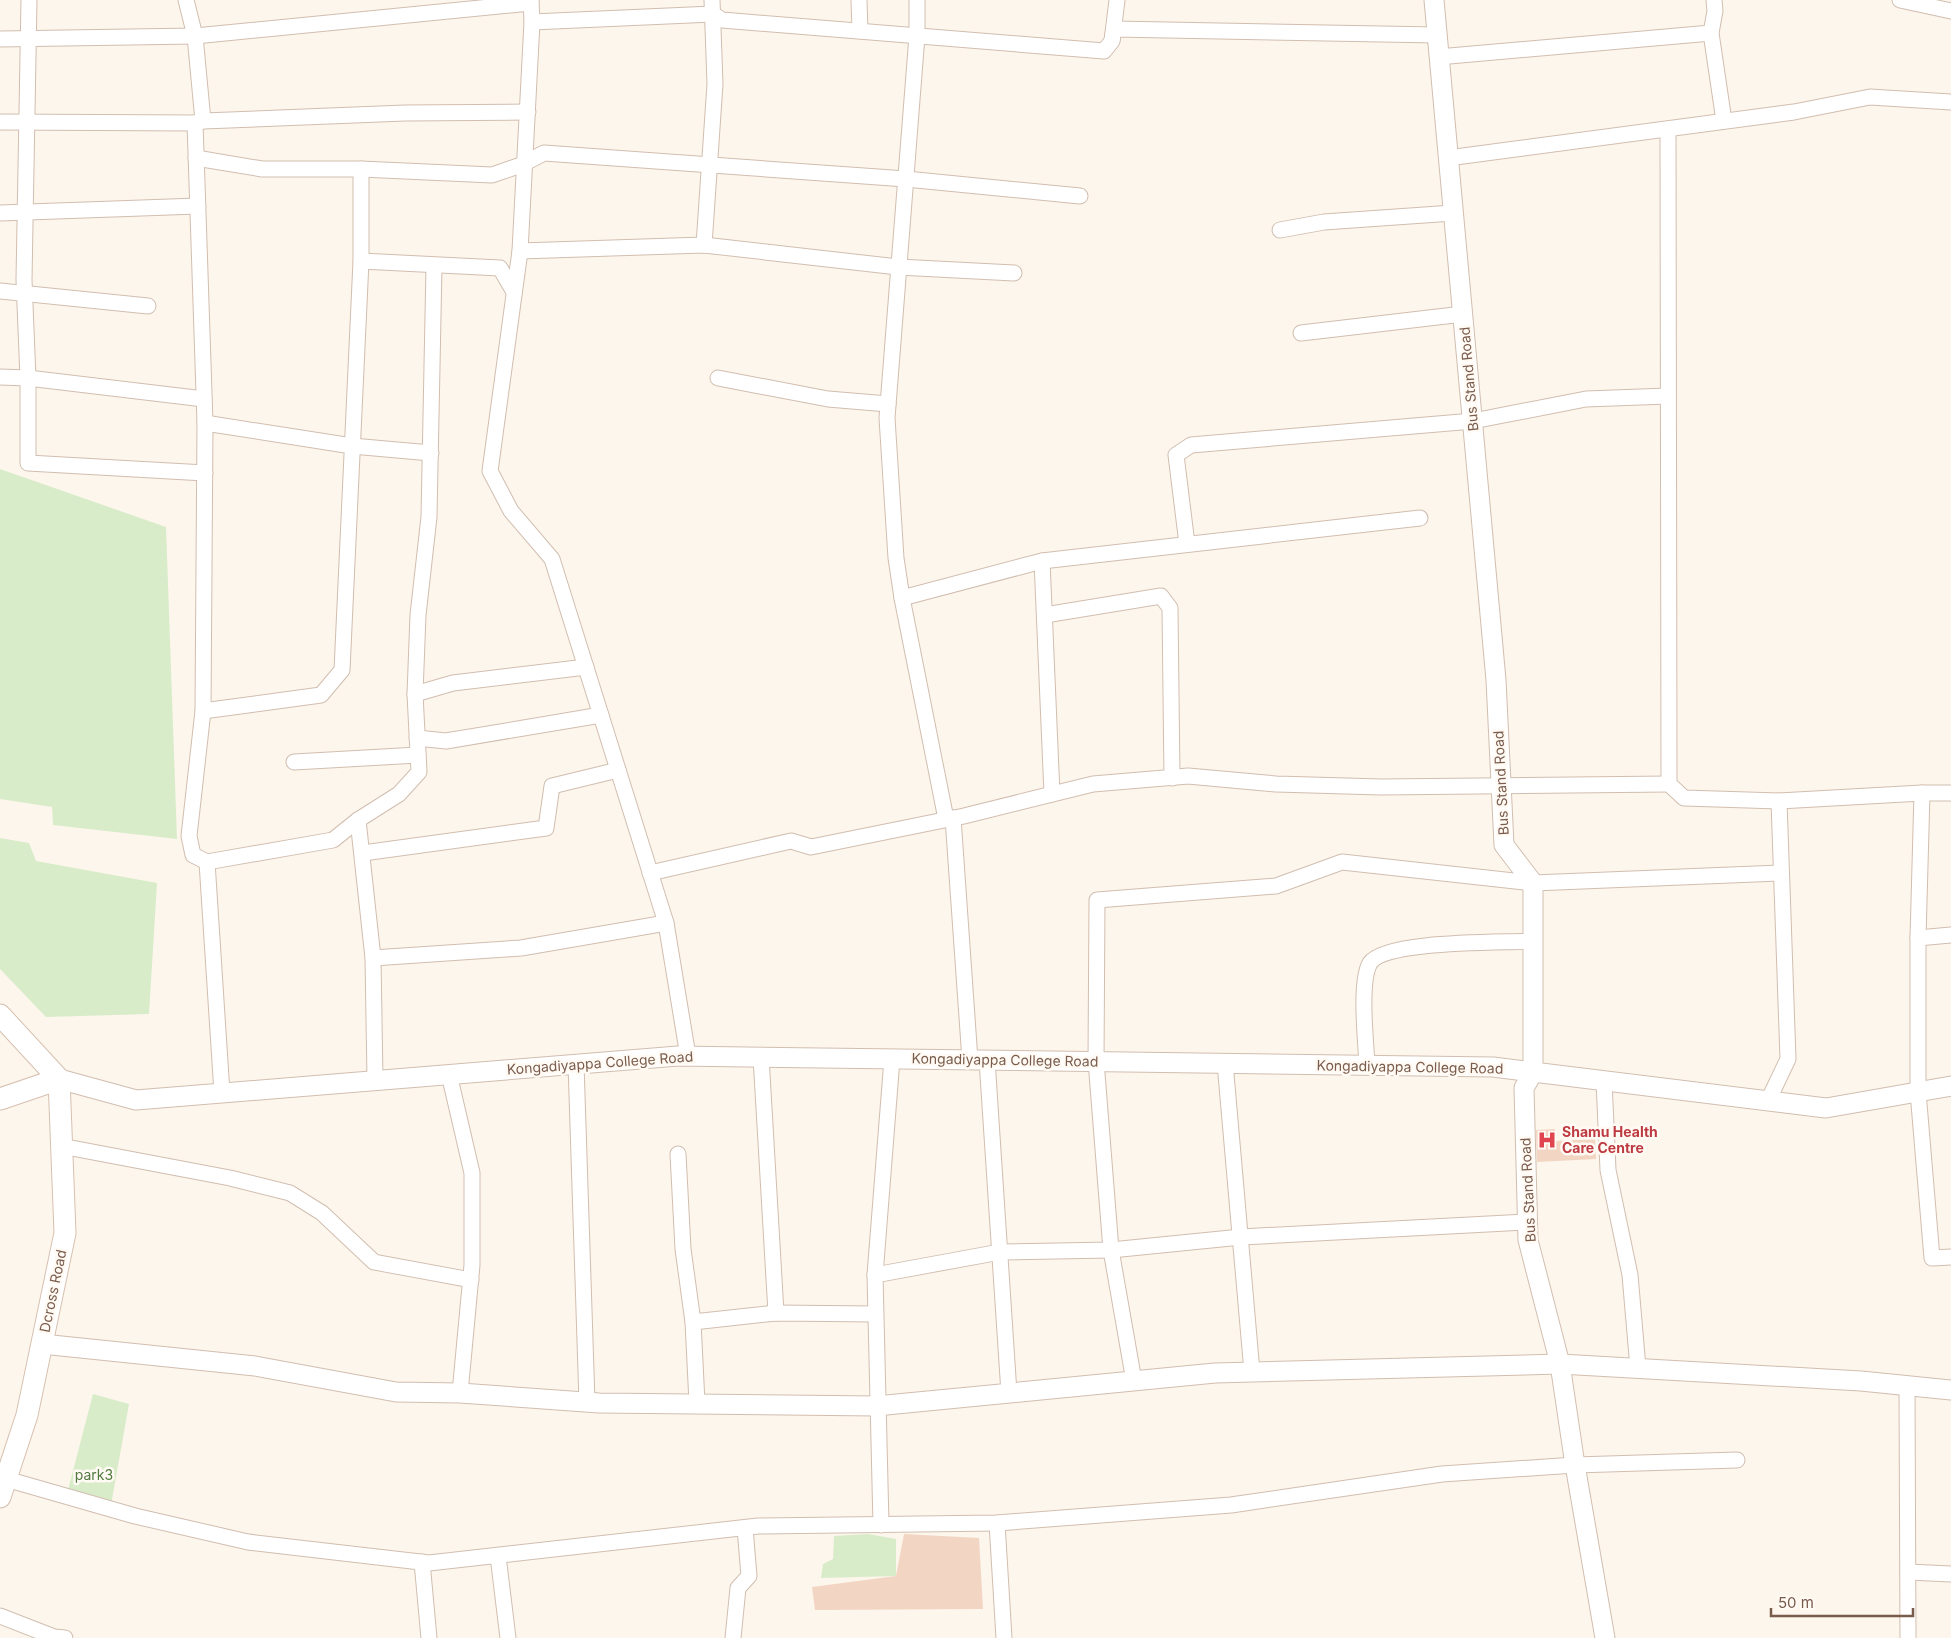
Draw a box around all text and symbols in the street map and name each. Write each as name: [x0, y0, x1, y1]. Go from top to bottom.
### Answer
street label: Bus Stand Road: [1455, 326, 1482, 432]
street label: Bus Stand Road: [1489, 730, 1512, 836]
street label: Kongadiyappa College Road: [506, 1048, 694, 1077]
street label: Kongadiyappa College Road: [912, 1049, 1098, 1070]
street label: Kongadiyappa College Road: [1317, 1056, 1503, 1077]
place label: Shamu Health Care Centre: [1562, 1123, 1658, 1156]
hospital icon: Shamu Health Care Centre: [1536, 1129, 1558, 1151]
street label: Bus Stand Road: [1516, 1137, 1539, 1243]
street label: Dcross Road: [35, 1248, 70, 1334]
park label: park3: [75, 1466, 113, 1483]
scale bar: [1771, 1586, 1914, 1618]
text: 50 m: [1778, 1593, 1814, 1612]

